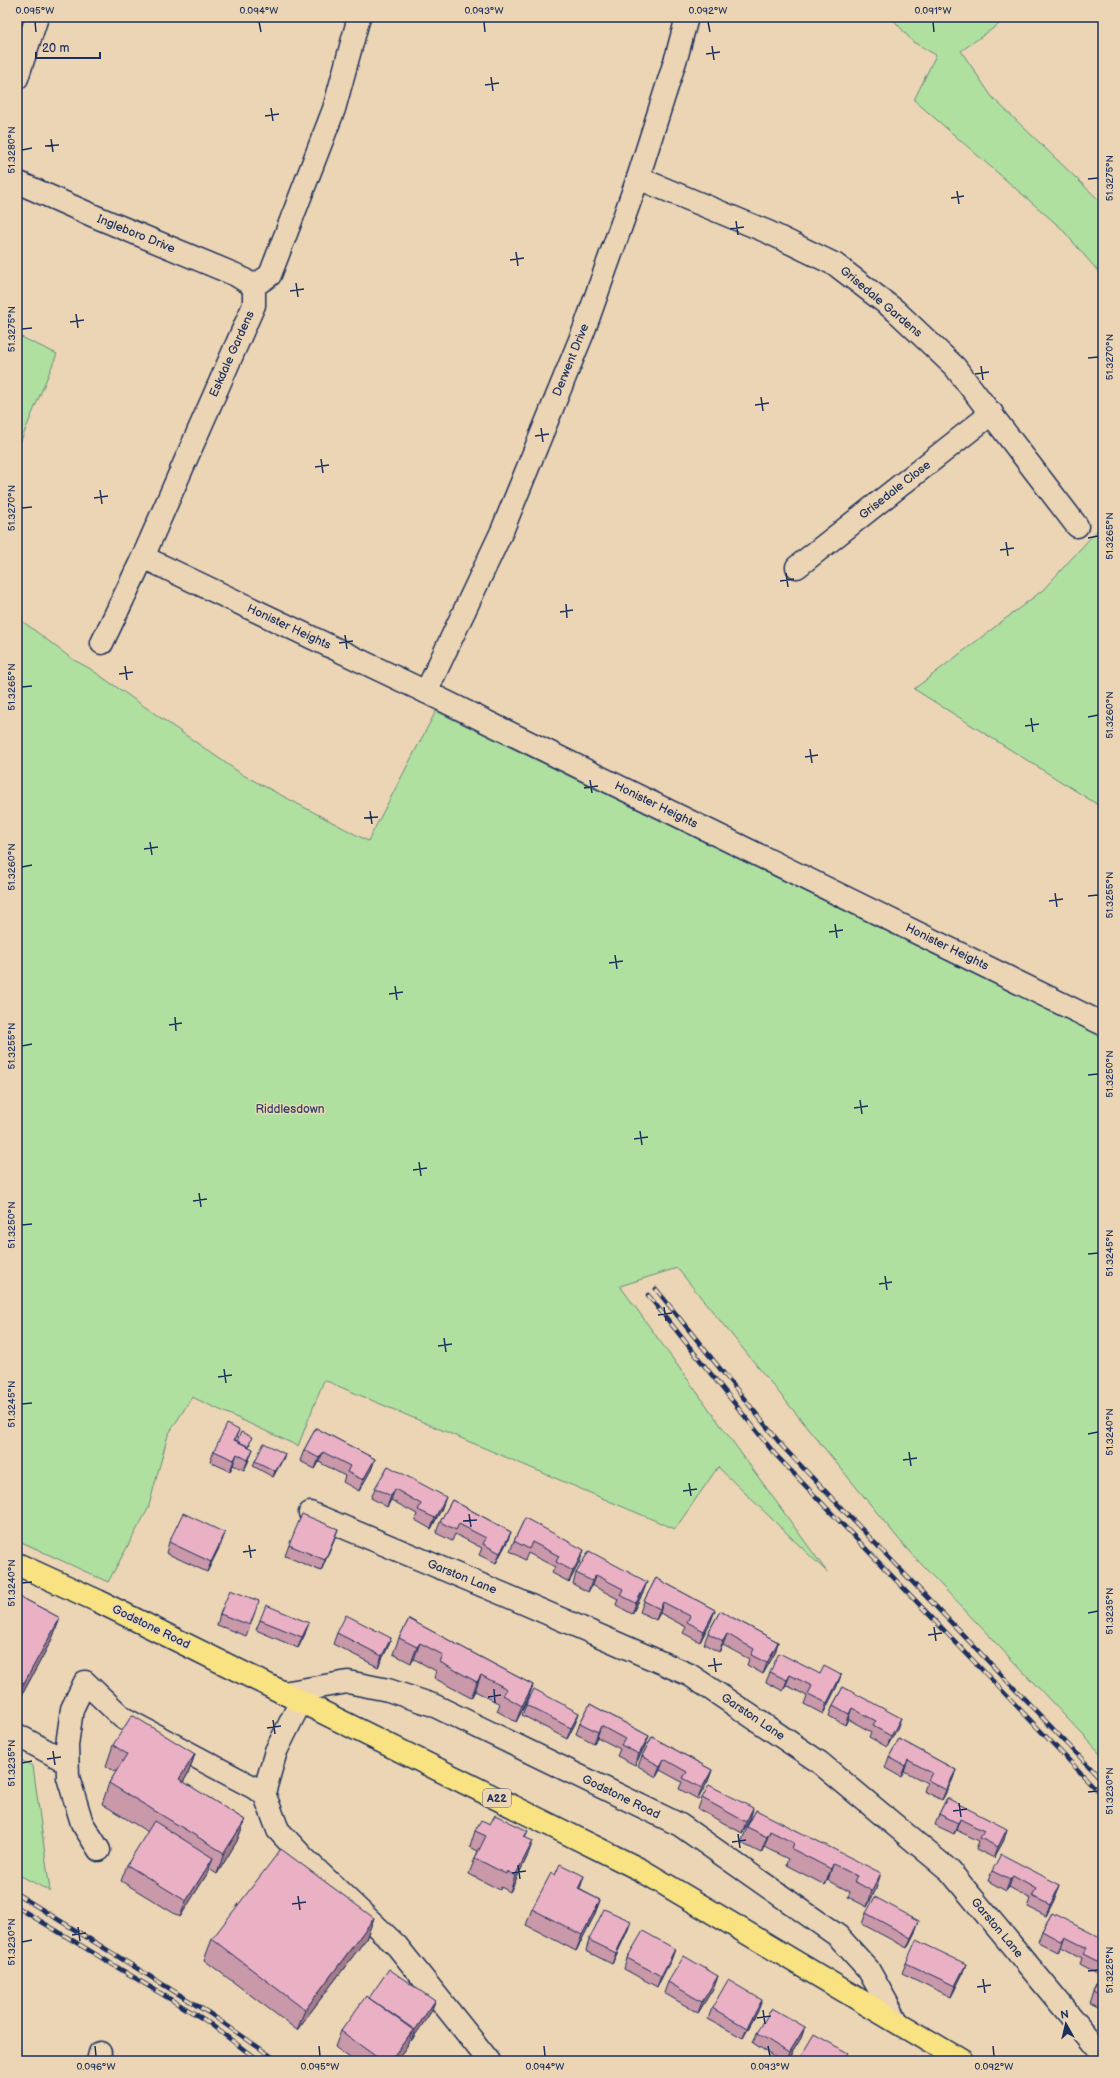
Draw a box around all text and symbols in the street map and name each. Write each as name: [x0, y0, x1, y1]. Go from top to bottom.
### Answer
text: 0.095°W: [16, 5, 54, 17]
text: 0.094°W: [240, 5, 278, 17]
text: 0.093°W: [464, 5, 504, 17]
text: 0.092°W: [689, 5, 727, 17]
text: 0.091°W: [914, 5, 952, 17]
scale bar: [36, 34, 100, 60]
text: 20 m: [42, 41, 69, 56]
text: 51.3280°N: [6, 126, 18, 174]
text: 51.3275°N: [1104, 155, 1116, 201]
street label: Ingleboro Drive: [95, 211, 177, 257]
street label: Grisedale Gardens: [837, 263, 925, 341]
text: 51.3275°N: [6, 306, 18, 352]
street label: Eskdale Gardens: [206, 309, 258, 399]
street label: Derwent Drive: [550, 321, 592, 399]
text: 51.3270°N: [1104, 334, 1116, 380]
street label: Grisedale Close: [856, 457, 934, 523]
text: 51.3270°N: [6, 485, 18, 531]
text: 51.3265°N: [1104, 512, 1116, 560]
street label: Honister Heights: [245, 601, 333, 653]
text: 51.3265°N: [6, 663, 18, 711]
text: 51.3260°N: [1104, 691, 1116, 739]
street label: Honister Heights: [612, 778, 700, 832]
text: 51.3260°N: [6, 843, 18, 891]
text: 51.3255°N: [1104, 871, 1116, 919]
street label: Honister Heights: [903, 920, 991, 974]
text: 51.3255°N: [6, 1022, 18, 1070]
text: 51.3250°N: [1104, 1050, 1116, 1098]
park label: Riddlesdown: [255, 1102, 325, 1117]
text: 51.3250°N: [6, 1201, 18, 1249]
text: 51.3245°N: [1104, 1229, 1116, 1277]
text: 51.3245°N: [6, 1380, 18, 1428]
text: 51.3240°N: [1104, 1408, 1116, 1456]
street label: Garston Lane: [425, 1556, 499, 1598]
text: 51.3240°N: [6, 1559, 18, 1607]
text: 51.3235°N: [1104, 1587, 1116, 1635]
street label: Godstone Road: [110, 1602, 193, 1652]
street label: Garston Lane: [718, 1690, 788, 1744]
text: 51.3235°N: [6, 1739, 18, 1787]
text: 51.3230°N: [1104, 1767, 1116, 1815]
street label: Godstone Road: [580, 1772, 663, 1822]
road number: A22: [483, 1789, 511, 1807]
street label: Garston Lane: [968, 1895, 1026, 1961]
text: 51.3230°N: [6, 1918, 18, 1966]
text: 51.3225°N: [1104, 1946, 1116, 1994]
north arrow: [1046, 2004, 1086, 2044]
text: N: [1060, 2008, 1070, 2022]
text: 0.096°W: [76, 2061, 116, 2073]
text: 0.095°W: [301, 2061, 339, 2073]
text: 0.094°W: [526, 2061, 564, 2073]
text: 0.093°W: [750, 2061, 790, 2073]
text: 0.092°W: [975, 2061, 1013, 2073]

